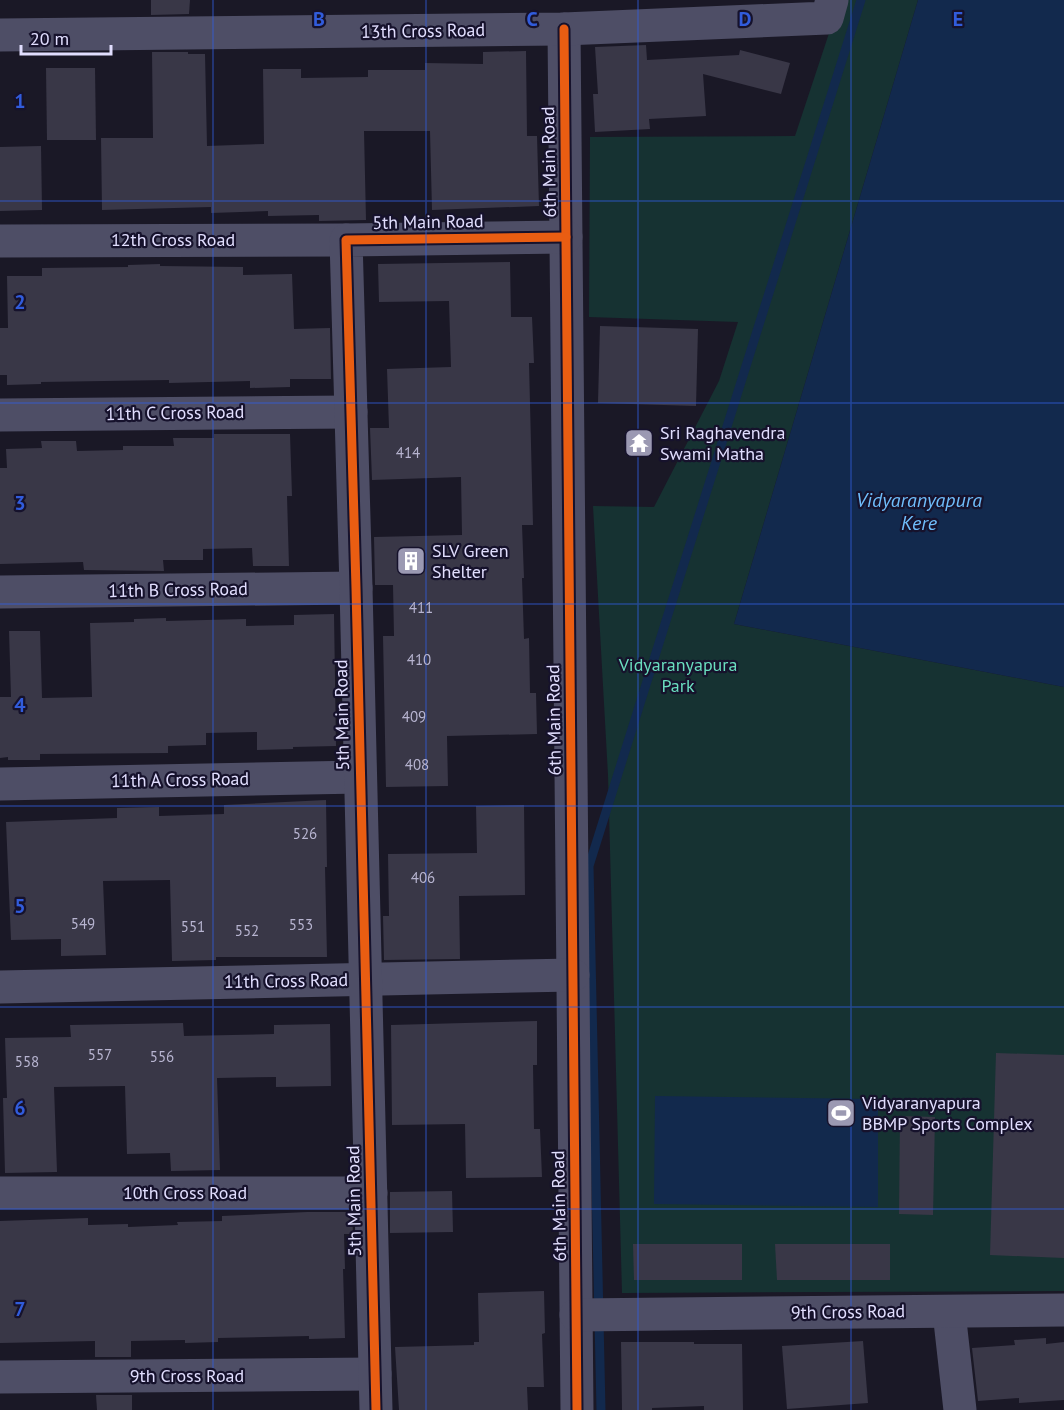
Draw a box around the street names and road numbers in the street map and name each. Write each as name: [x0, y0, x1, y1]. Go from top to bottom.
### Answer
street label: 13th Cross Road: [361, 18, 485, 43]
street label: 6th Main Road: [536, 106, 561, 218]
street label: 5th Main Road: [372, 209, 484, 234]
street label: 12th Cross Road: [111, 228, 235, 251]
street label: 11th C Cross Road: [106, 400, 244, 425]
street label: 11th B Cross Road: [108, 577, 248, 602]
street label: 5th Main Road: [329, 659, 354, 771]
street label: 6th Main Road: [541, 664, 566, 776]
street label: 11th A Cross Road: [111, 767, 249, 792]
street label: 11th Cross Road: [224, 968, 348, 993]
street label: 5th Main Road: [341, 1145, 366, 1257]
street label: 6th Main Road: [546, 1150, 571, 1262]
street label: 10th Cross Road: [123, 1181, 247, 1204]
street label: 9th Cross Road: [791, 1299, 905, 1324]
street label: 9th Cross Road: [130, 1364, 244, 1387]

